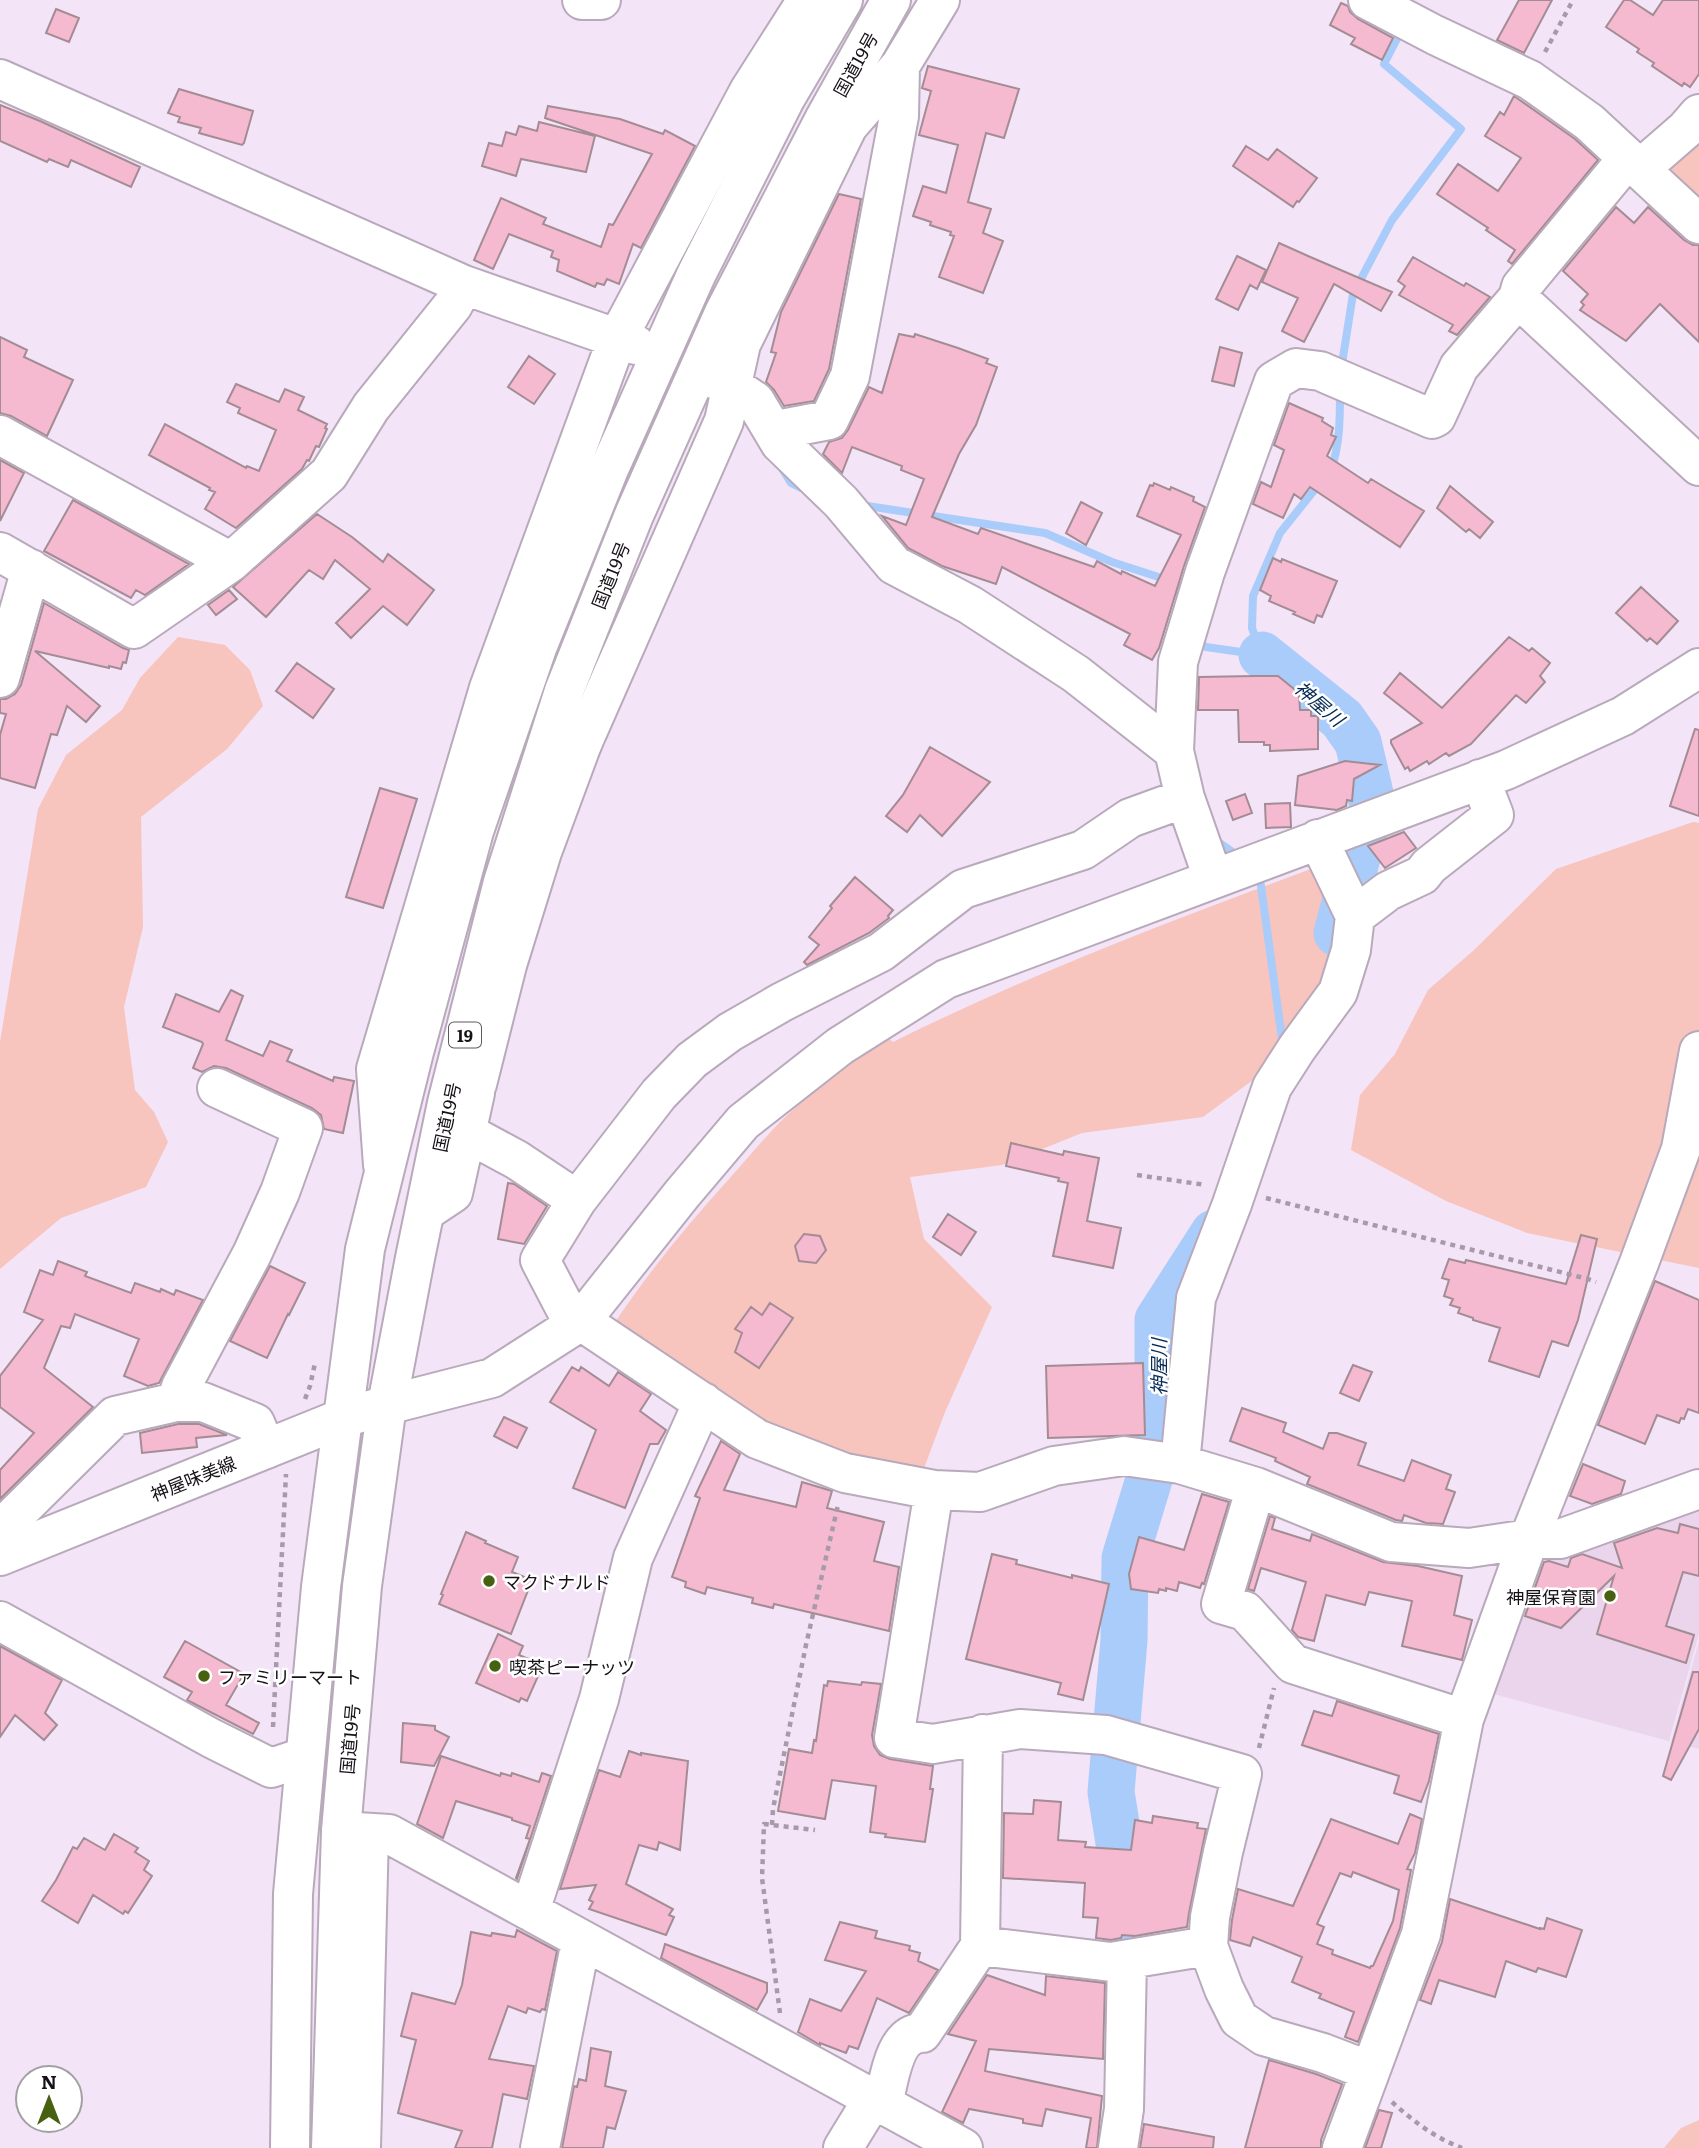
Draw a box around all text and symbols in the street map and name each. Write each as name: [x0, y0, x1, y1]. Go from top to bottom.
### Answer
street label: 国道19号: [826, 27, 884, 101]
street label: 国道19号: [584, 537, 636, 613]
water label: 神屋川: [1289, 674, 1352, 734]
road number: 19: [449, 1023, 481, 1048]
street label: 国道19号: [425, 1080, 467, 1154]
water label: 神屋川: [1144, 1337, 1172, 1396]
street label: 神屋味美線: [146, 1449, 240, 1507]
place label: マクドナルド: [503, 1568, 611, 1595]
marker: マクドナルド: [481, 1573, 497, 1589]
place label: 神屋保育園: [1506, 1583, 1596, 1610]
marker: 神屋保育園: [1602, 1588, 1618, 1604]
place label: 喫茶ピーナッツ: [509, 1653, 635, 1680]
marker: 喫茶ピーナッツ: [487, 1658, 503, 1674]
place label: ファミリーマート: [218, 1663, 362, 1690]
marker: ファミリーマート: [196, 1668, 212, 1684]
street label: 国道19号: [332, 1703, 366, 1775]
north arrow: [14, 2064, 84, 2134]
text: N: [41, 2067, 57, 2095]

